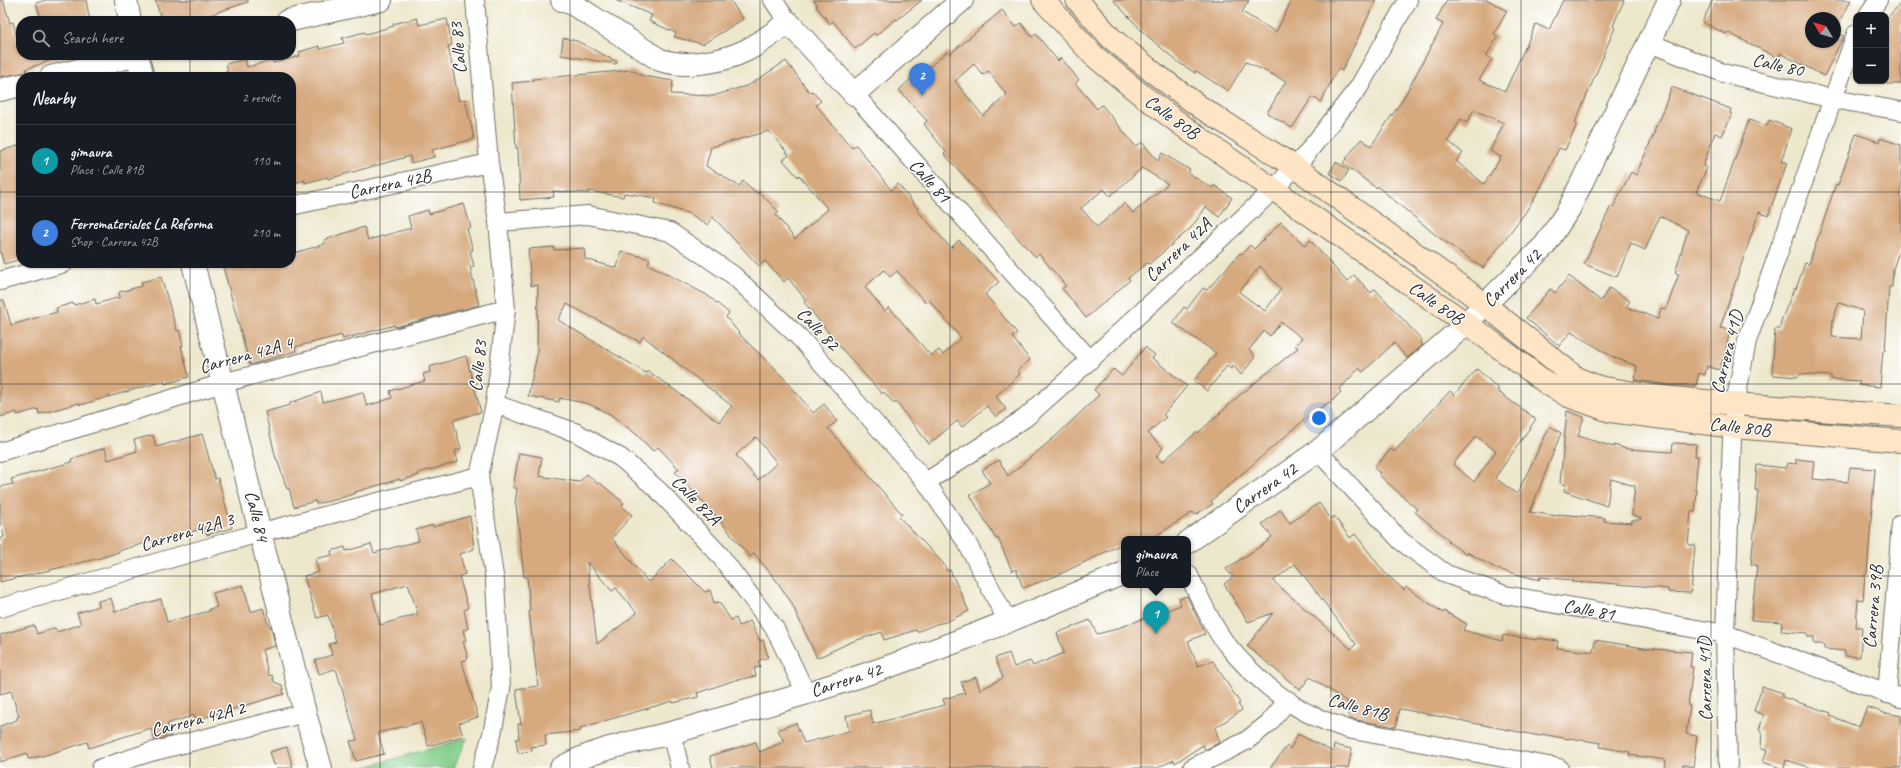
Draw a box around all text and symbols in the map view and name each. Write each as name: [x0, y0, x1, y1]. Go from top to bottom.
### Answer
north arrow: [1805, 12, 1841, 48]
map controls: [1853, 12, 1889, 84]
button: +: [1853, 12, 1889, 48]
search box: [16, 16, 296, 60]
street label: Calle 83: [444, 20, 472, 75]
icon: search: [30, 27, 52, 49]
text: Search here: [62, 29, 123, 48]
street label: Calle 80: [1750, 48, 1807, 83]
button: −: [1853, 48, 1889, 84]
pin: 2: [909, 63, 935, 96]
text: Nearby: [32, 88, 75, 109]
street label: Calle 80B: [1140, 89, 1205, 145]
text: 2 results: [242, 90, 280, 106]
text: gimaura: [70, 143, 112, 162]
text: 1: [42, 153, 48, 169]
text: 110 m: [252, 153, 280, 169]
street label: Calle 81: [904, 154, 957, 209]
text: Place · Calle 81B: [70, 162, 144, 178]
street label: Carrera 42B: [347, 163, 434, 204]
street label: Carrera 42A: [1139, 212, 1218, 287]
text: Ferremateriales La Reforma: [70, 215, 212, 234]
text: 2: [42, 225, 48, 241]
text: 210 m: [252, 225, 280, 241]
text: Shop · Carrera 42B: [70, 234, 158, 250]
street label: Carrera 42: [1478, 243, 1547, 312]
street label: Calle 80B: [1404, 276, 1469, 331]
street label: Calle 82: [791, 302, 846, 357]
street label: Carrera 41D: [1705, 306, 1749, 396]
street label: Carrera 42A 4: [196, 330, 298, 379]
street label: Calle 83: [463, 338, 493, 393]
your location: [1309, 408, 1329, 428]
street label: Calle 80B: [1708, 412, 1773, 442]
street label: Carrera 42: [1228, 456, 1303, 519]
street label: Calle 82A: [666, 470, 727, 531]
street label: Calle 84: [239, 488, 275, 546]
street label: Carrera 42A 3: [137, 507, 238, 557]
popup: [1121, 536, 1191, 588]
text: gimaura: [1135, 545, 1177, 564]
street label: Carrera 39B: [1857, 563, 1889, 650]
text: Place: [1135, 564, 1158, 580]
street label: Calle 81: [1562, 594, 1618, 627]
pin: 1: [1143, 601, 1169, 634]
street label: Carrera 41D: [1692, 635, 1718, 721]
street label: Carrera 42: [807, 657, 886, 703]
street label: Calle 81B: [1325, 687, 1392, 727]
street label: Carrera 42A 2: [148, 695, 249, 742]

